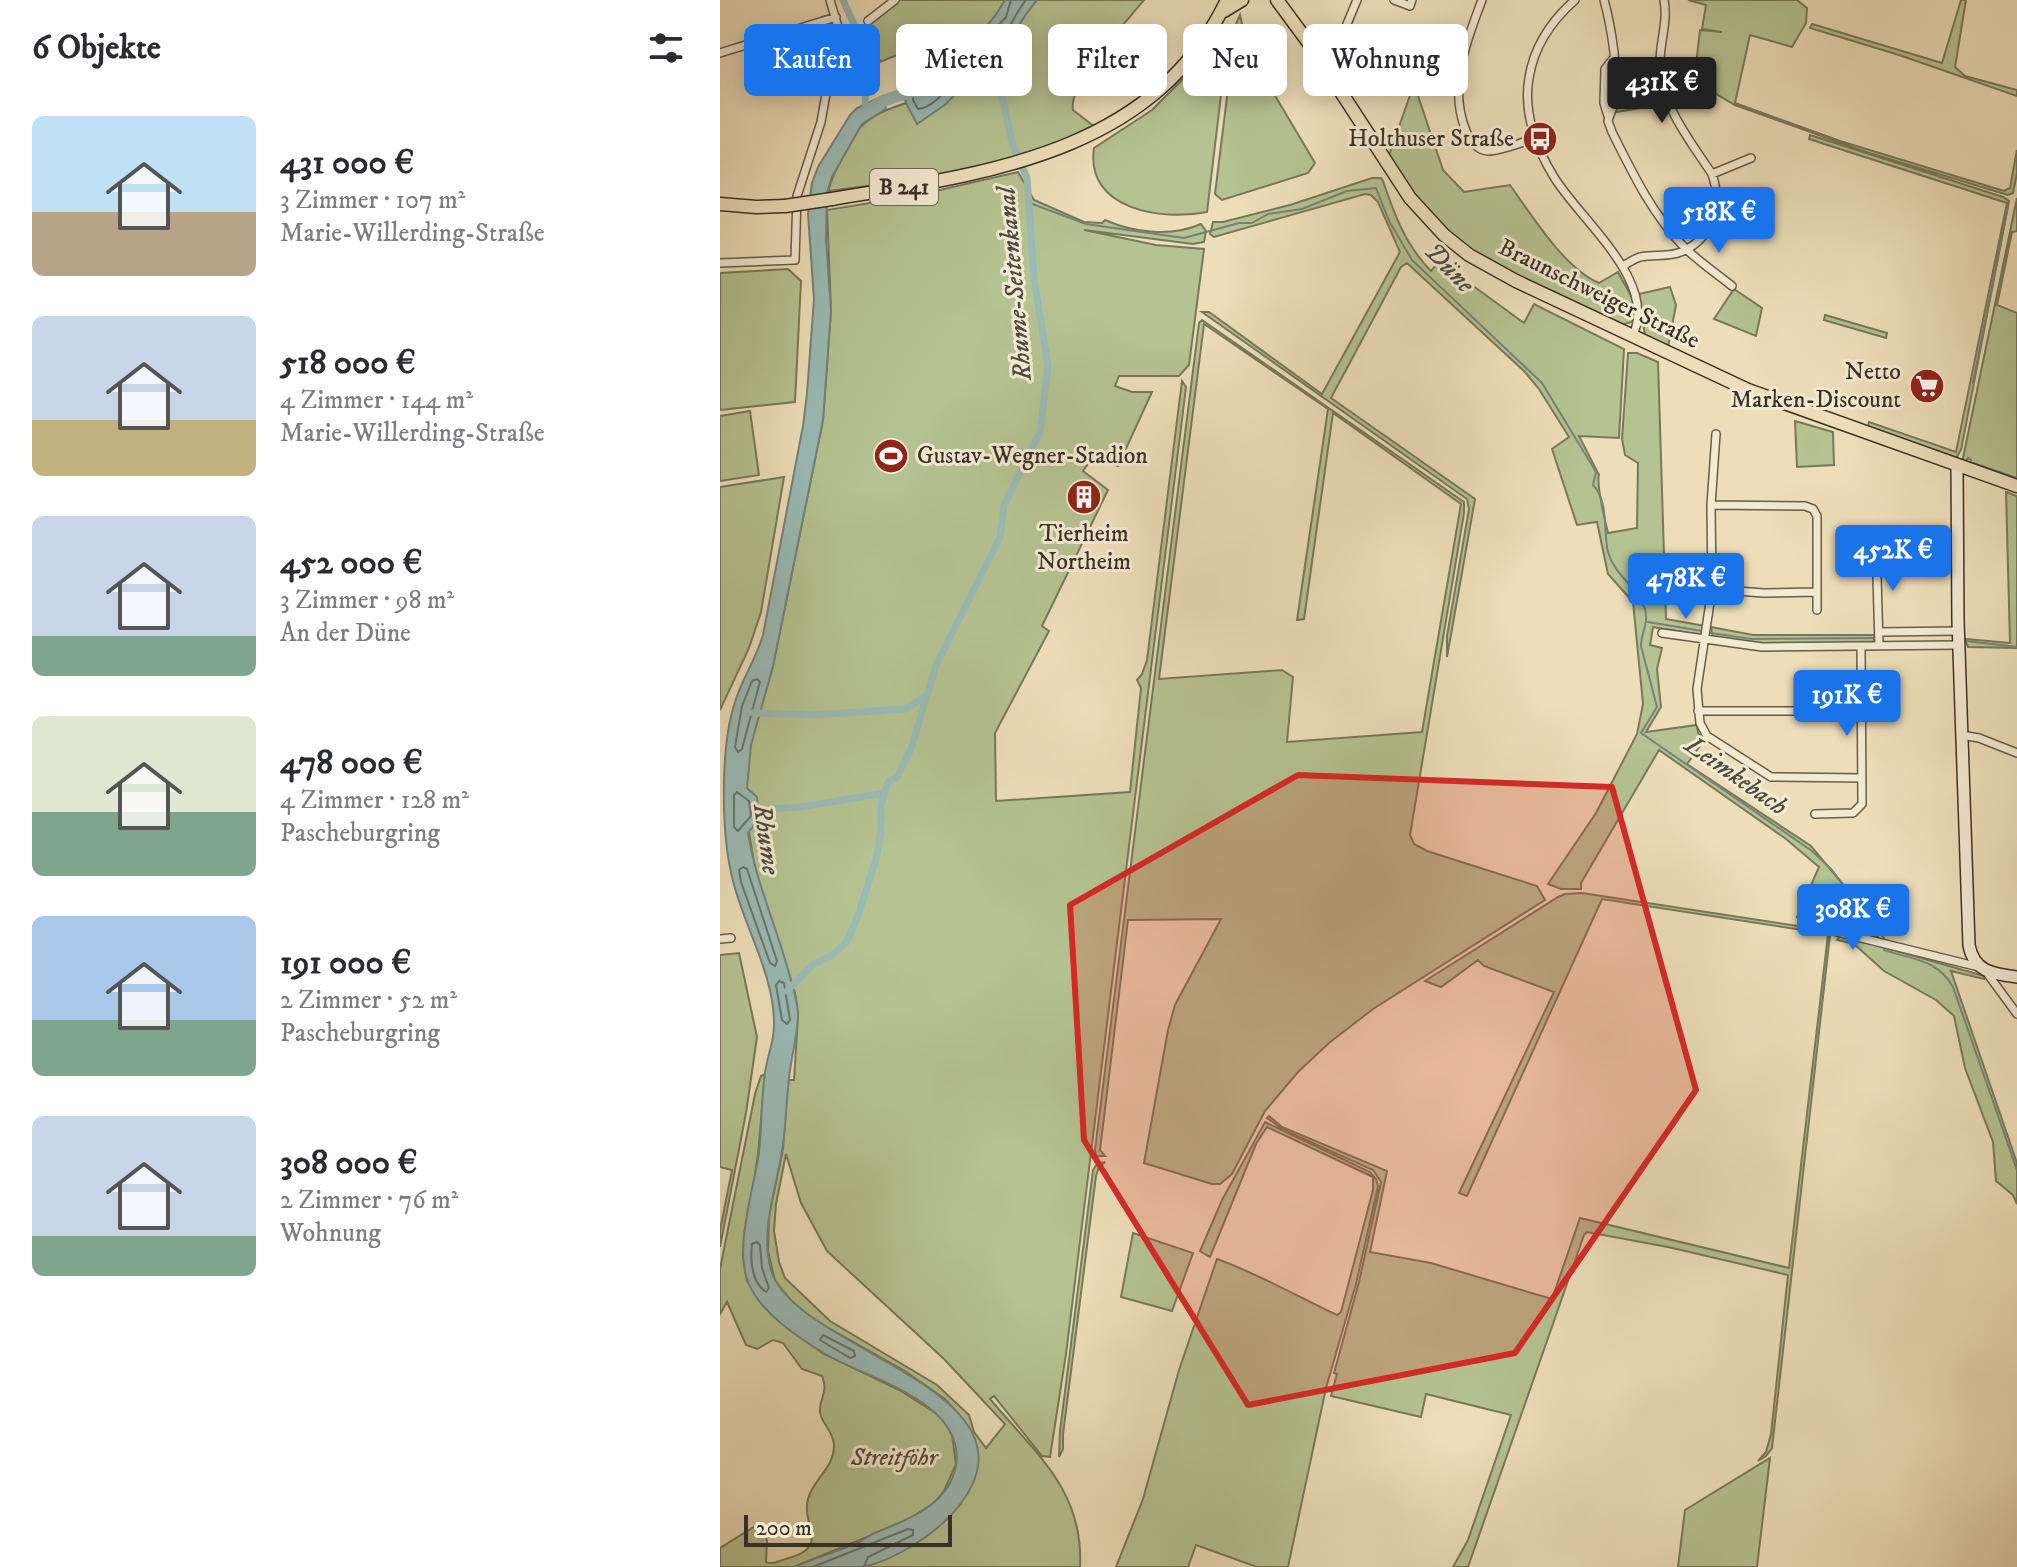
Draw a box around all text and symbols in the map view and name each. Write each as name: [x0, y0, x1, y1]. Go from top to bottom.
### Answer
chip: Kaufen: [744, 24, 880, 96]
chip: Mieten: [896, 24, 1032, 96]
chip: Filter: [1048, 24, 1167, 96]
chip: Neu: [1183, 24, 1287, 96]
chip: Wohnung: [1303, 24, 1468, 96]
icon: filters: [644, 26, 688, 70]
text: 6 Objekte: [32, 27, 161, 69]
pin: 431K €: [1597, 57, 1727, 125]
text: 431K €: [1625, 66, 1699, 99]
bus stop icon: Holthuser Straße: [1521, 120, 1559, 158]
place label: Holthuser Straße: [1348, 124, 1514, 154]
text: 431 000 €: [280, 142, 414, 184]
icon: home: [96, 148, 192, 244]
road number: B 241: [870, 169, 938, 205]
water label: Rhume-Seitenkanal: [990, 183, 1040, 383]
text: 3 Zimmer · 107 m²: [280, 184, 465, 217]
pin: 518K €: [1654, 187, 1784, 255]
text: 518K €: [1682, 196, 1756, 229]
text: Marie-Willerding-Straße: [280, 217, 545, 250]
street label: Braunschweiger Straße: [1494, 232, 1705, 356]
water label: Düne: [1417, 236, 1482, 301]
text: 518 000 €: [280, 342, 416, 384]
icon: home: [96, 348, 192, 444]
place label: Netto Marken-Discount: [1730, 357, 1901, 415]
supermarket icon: Netto Marken-Discount: [1908, 367, 1946, 405]
text: 4 Zimmer · 144 m²: [280, 384, 473, 417]
text: Marie-Willerding-Straße: [280, 417, 545, 450]
sports icon: Gustav-Wegner-Stadion: [872, 437, 910, 475]
place label: Gustav-Wegner-Stadion: [917, 441, 1148, 471]
building icon: Tierheim Northeim: [1065, 478, 1103, 516]
place label: Tierheim Northeim: [1037, 519, 1131, 577]
pin: 452K €: [1828, 525, 1958, 593]
text: 452K €: [1853, 534, 1933, 567]
text: 452 000 €: [280, 542, 422, 584]
icon: home: [96, 548, 192, 644]
pin: 478K €: [1621, 553, 1751, 621]
text: 478K €: [1646, 562, 1726, 595]
text: 3 Zimmer · 98 m²: [280, 584, 454, 617]
text: An der Düne: [280, 617, 411, 650]
pin: 191K €: [1782, 670, 1912, 738]
text: 191K €: [1812, 679, 1882, 712]
water label: Leimkebach: [1677, 728, 1794, 823]
text: 478 000 €: [280, 742, 423, 784]
icon: home: [96, 748, 192, 844]
text: 4 Zimmer · 128 m²: [280, 784, 469, 817]
water label: Rhume: [745, 801, 787, 878]
text: Pascheburgring: [280, 817, 440, 850]
pin: 308K €: [1788, 884, 1918, 952]
text: 308K €: [1815, 893, 1891, 926]
text: 191 000 €: [280, 942, 411, 984]
icon: home: [96, 948, 192, 1044]
text: 2 Zimmer · 52 m²: [280, 984, 457, 1017]
text: Pascheburgring: [280, 1017, 440, 1050]
text: 308 000 €: [280, 1142, 417, 1184]
icon: home: [96, 1148, 192, 1244]
text: 2 Zimmer · 76 m²: [280, 1184, 458, 1217]
text: Wohnung: [280, 1217, 381, 1250]
park label: Streitföhr: [850, 1443, 940, 1473]
scale bar: [744, 1511, 952, 1547]
text: 200 m: [756, 1515, 812, 1542]

